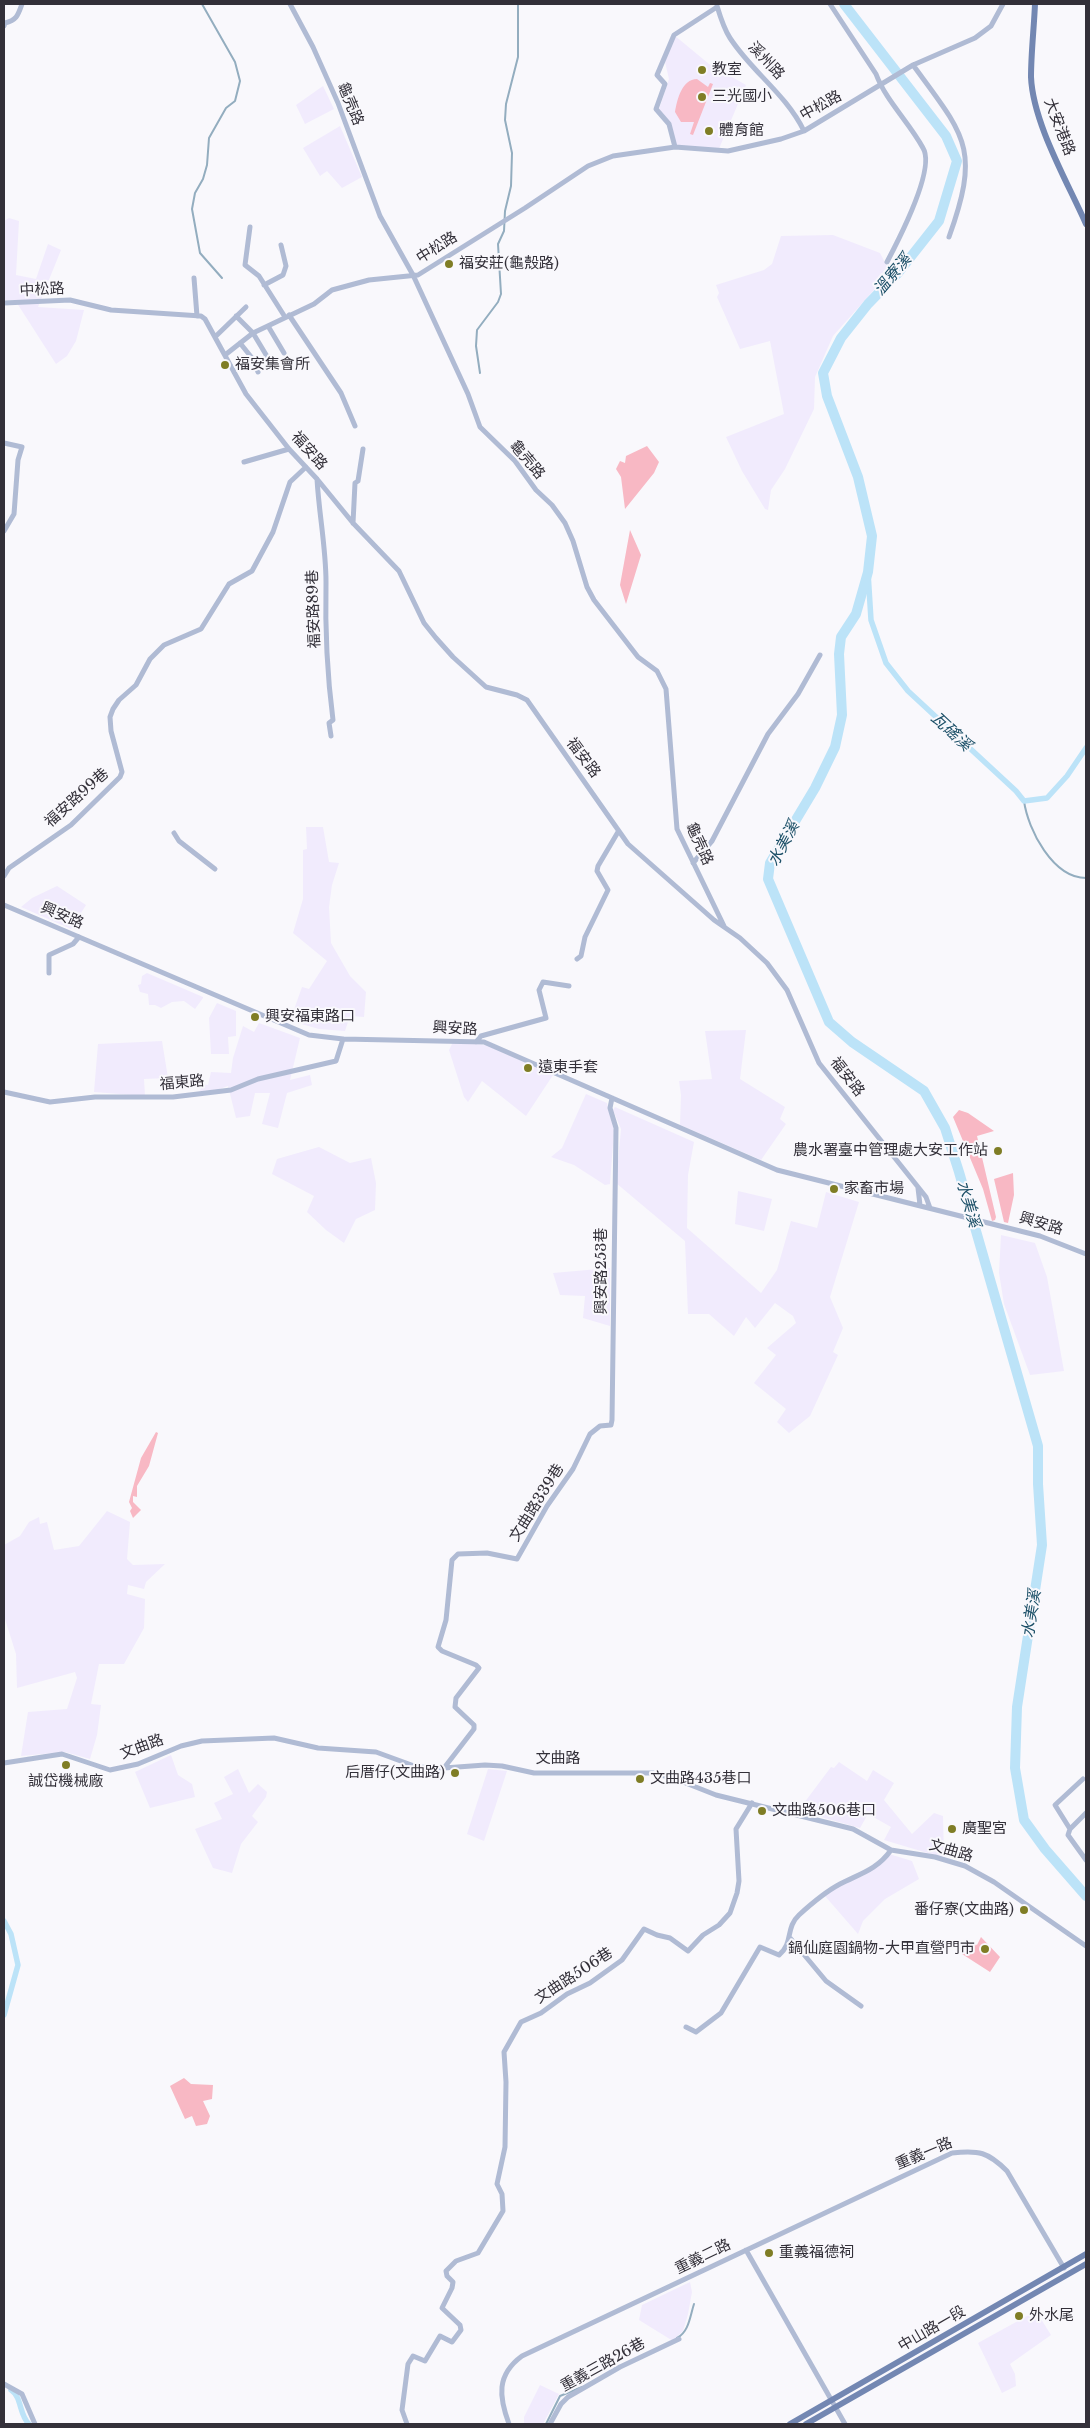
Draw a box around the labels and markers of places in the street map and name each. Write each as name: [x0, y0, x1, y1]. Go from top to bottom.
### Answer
place label: 教室: [712, 61, 742, 79]
marker: 教室: [696, 64, 708, 76]
place label: 三光國小: [712, 88, 772, 106]
marker: 三光國小: [696, 91, 708, 103]
place label: 體育館: [719, 122, 764, 140]
marker: 體育館: [703, 125, 715, 137]
place label: 福安莊(龜殼路): [459, 255, 559, 273]
marker: 福安莊(龜殼路): [443, 258, 455, 270]
place label: 福安集會所: [235, 356, 310, 374]
marker: 福安集會所: [219, 359, 231, 371]
place label: 興安福東路口: [265, 1008, 355, 1026]
marker: 興安福東路口: [249, 1011, 261, 1023]
place label: 遠東手套: [538, 1059, 598, 1077]
marker: 遠東手套: [522, 1062, 534, 1074]
place label: 農水署臺中管理處大安工作站: [793, 1142, 988, 1160]
marker: 農水署臺中管理處大安工作站: [992, 1145, 1004, 1157]
place label: 家畜市場: [844, 1180, 904, 1198]
marker: 家畜市場: [828, 1183, 840, 1195]
marker: 誠岱機械廠: [60, 1759, 72, 1771]
place label: 后厝仔(文曲路): [345, 1764, 445, 1782]
marker: 后厝仔(文曲路): [449, 1767, 461, 1779]
place label: 文曲路435巷口: [650, 1770, 752, 1788]
place label: 誠岱機械廠: [29, 1773, 103, 1791]
marker: 文曲路435巷口: [634, 1773, 646, 1785]
place label: 文曲路506巷口: [772, 1802, 876, 1820]
marker: 文曲路506巷口: [756, 1805, 768, 1817]
place label: 廣聖宮: [962, 1820, 1007, 1838]
marker: 廣聖宮: [946, 1823, 958, 1835]
place label: 番仔寮(文曲路): [914, 1901, 1014, 1919]
marker: 番仔寮(文曲路): [1018, 1904, 1030, 1916]
place label: 鍋仙庭園鍋物-大甲直營門市: [788, 1940, 975, 1958]
marker: 鍋仙庭園鍋物-大甲直營門市: [979, 1943, 991, 1955]
place label: 重義福德祠: [779, 2244, 854, 2262]
marker: 重義福德祠: [763, 2247, 775, 2259]
place label: 外水尾: [1029, 2307, 1074, 2325]
marker: 外水尾: [1013, 2310, 1025, 2322]

